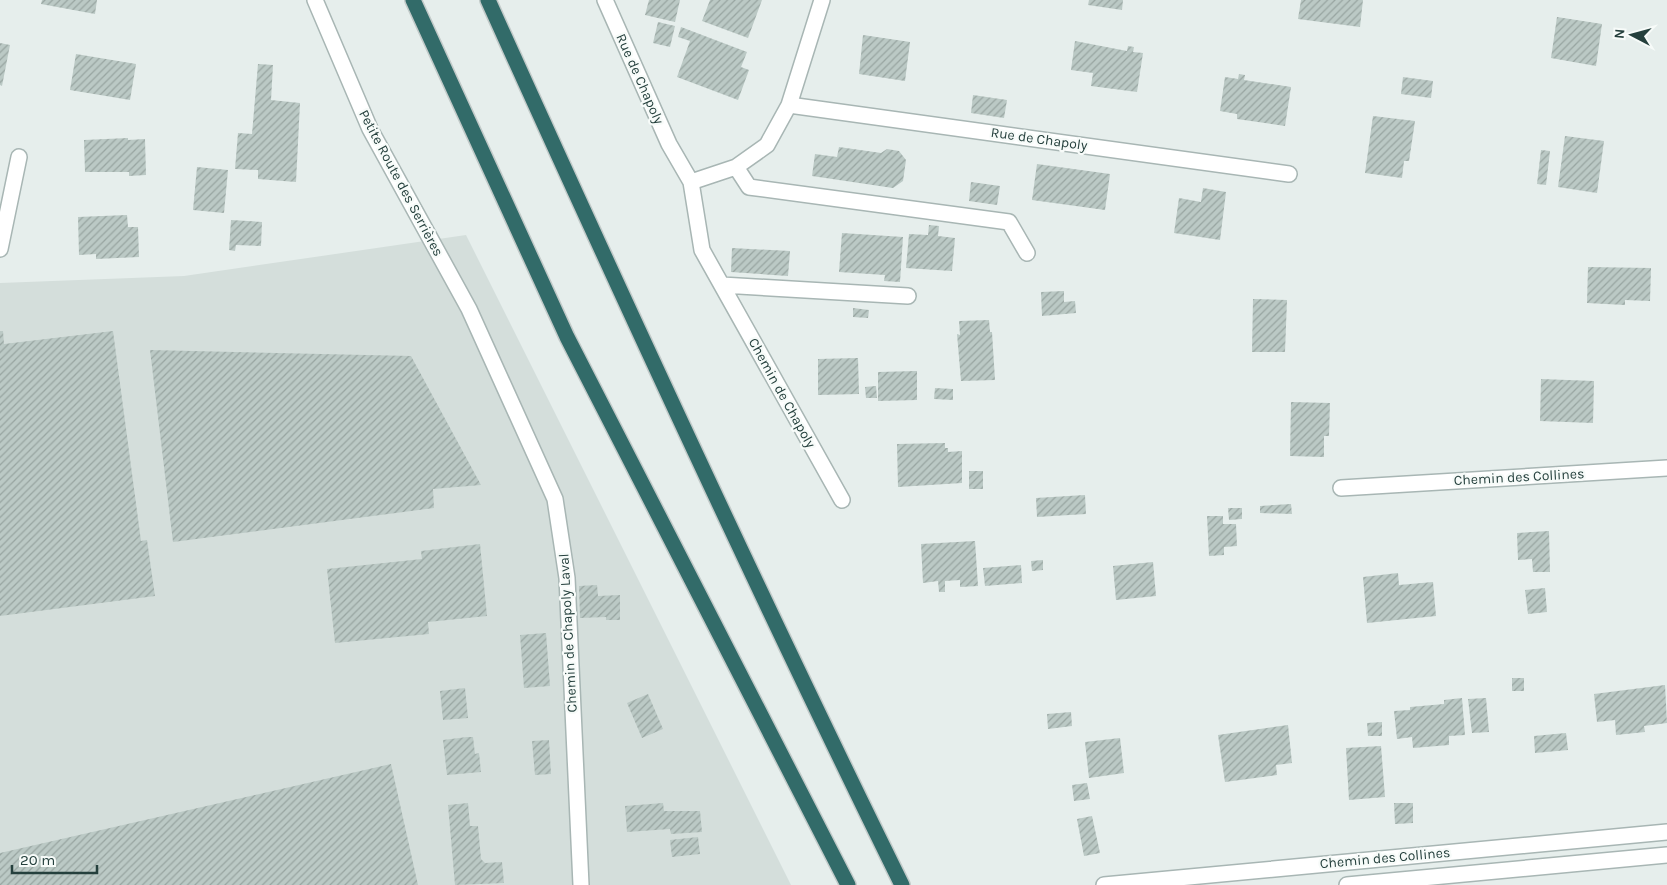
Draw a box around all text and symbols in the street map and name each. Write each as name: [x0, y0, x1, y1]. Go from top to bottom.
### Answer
north arrow: [1607, 10, 1657, 60]
text: N: [1611, 28, 1629, 40]
street label: Rue de Chapoly: [612, 31, 668, 127]
street label: Petite Route des Serrières: [355, 107, 447, 259]
street label: Rue de Chapoly: [990, 124, 1089, 154]
street label: Chemin de Chapoly: [745, 335, 820, 451]
street label: Chemin des Collines: [1453, 465, 1585, 489]
street label: Chemin de Chapoly Laval: [555, 553, 581, 713]
scale bar: [12, 842, 98, 874]
street label: Chemin des Collines: [1319, 844, 1451, 872]
text: 20 m: [20, 851, 55, 869]

